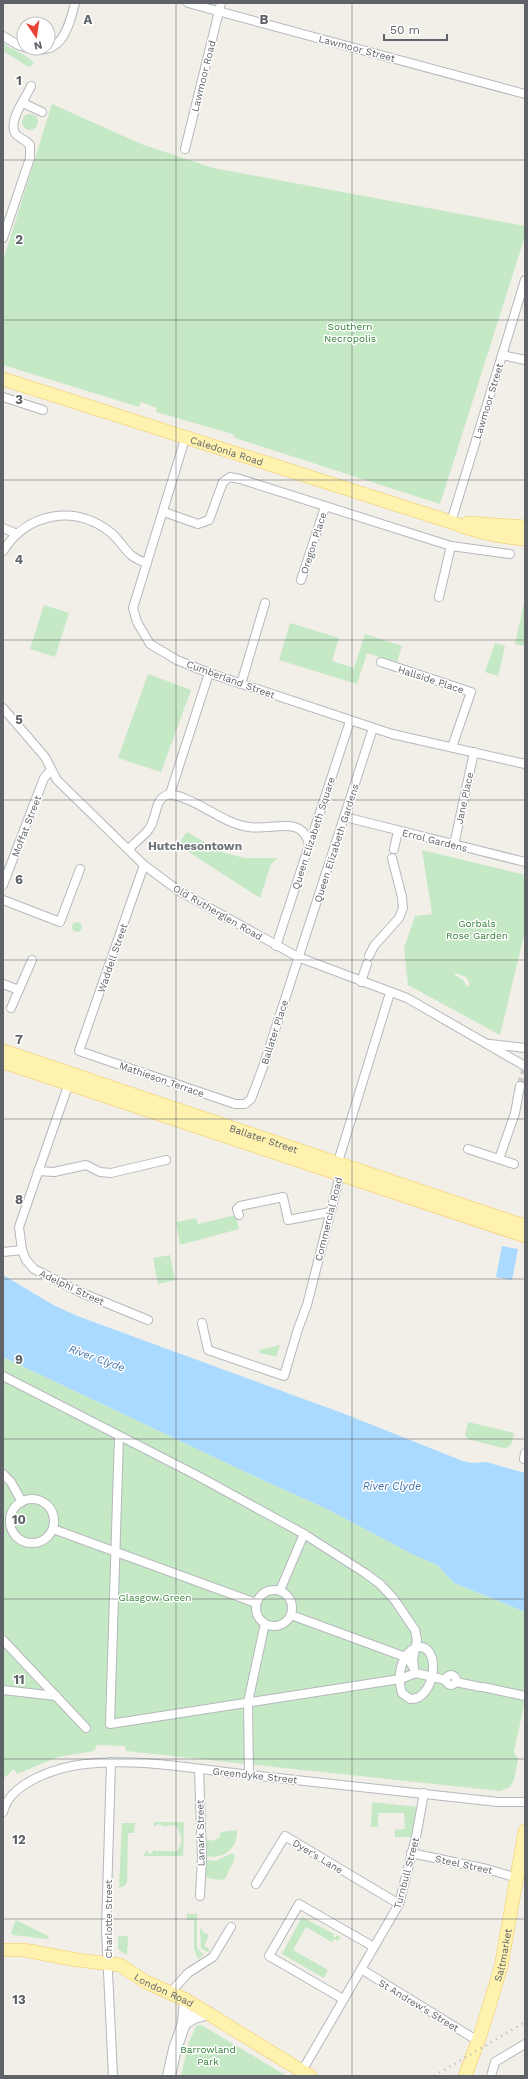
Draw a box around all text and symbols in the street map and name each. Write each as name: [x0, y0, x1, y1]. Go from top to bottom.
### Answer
text: A: [84, 12, 93, 27]
text: B: [260, 12, 269, 27]
north arrow: [16, 16, 56, 56]
scale bar: [384, 16, 447, 42]
text: 50 m: [390, 23, 420, 37]
street label: Lawmoor Street: [317, 33, 397, 64]
text: N: [33, 38, 44, 53]
street label: Lawmoor Road: [189, 39, 218, 113]
text: 1: [16, 73, 22, 88]
text: 2: [15, 232, 23, 247]
park label: Southern Necropolis: [324, 321, 376, 344]
street label: Lawmoor Street: [472, 361, 505, 440]
text: 3: [15, 392, 23, 407]
street label: Caledonia Road: [189, 434, 265, 468]
street label: Oregon Place: [298, 511, 329, 575]
text: 4: [15, 552, 24, 567]
street label: Cumberland Street: [185, 658, 277, 701]
street label: Hallside Place: [397, 664, 465, 695]
text: 5: [15, 712, 23, 727]
street label: Jane Place: [454, 771, 475, 825]
street label: Queen Elizabeth Square: [290, 775, 337, 891]
street label: Queen Elizabeth Gardens: [312, 783, 361, 904]
street label: Moffat Street: [10, 793, 44, 859]
street label: Errol Gardens: [401, 827, 469, 854]
district label: Hutchesontown: [148, 839, 242, 853]
text: 6: [15, 872, 23, 887]
street label: Old Rutherglen Road: [171, 882, 264, 942]
park label: Gorbals Rose Garden: [446, 918, 508, 941]
street label: Waddell Street: [95, 921, 130, 994]
street label: Ballater Place: [259, 998, 290, 1066]
text: 7: [15, 1032, 23, 1047]
street label: Mathieson Terrace: [118, 1060, 206, 1099]
street label: Ballater Street: [228, 1122, 300, 1156]
street label: Commercial Road: [313, 1176, 344, 1262]
text: 8: [15, 1192, 23, 1207]
street label: Adelphi Street: [38, 1268, 107, 1308]
water label: River Clyde: [67, 1342, 127, 1375]
text: 9: [15, 1352, 23, 1367]
water label: River Clyde: [363, 1480, 421, 1493]
text: 10: [12, 1512, 26, 1527]
park label: Glasgow Green: [119, 1592, 191, 1603]
text: 11: [13, 1672, 25, 1687]
street label: Greendyke Street: [212, 1766, 299, 1785]
street label: Lanark Street: [194, 1799, 207, 1866]
text: 12: [12, 1832, 26, 1847]
street label: Turnbull Street: [392, 1835, 422, 1910]
street label: Dyer's Lane: [291, 1837, 345, 1876]
street label: Steel Street: [434, 1853, 494, 1876]
street label: Charlotte Street: [103, 1879, 114, 1958]
street label: Saltmarket: [492, 1927, 514, 1983]
street label: London Road: [132, 1971, 195, 2009]
street label: St Andrew's Street: [377, 1977, 462, 2034]
text: 13: [12, 1992, 26, 2007]
park label: Barrowland Park: [180, 2044, 236, 2067]

